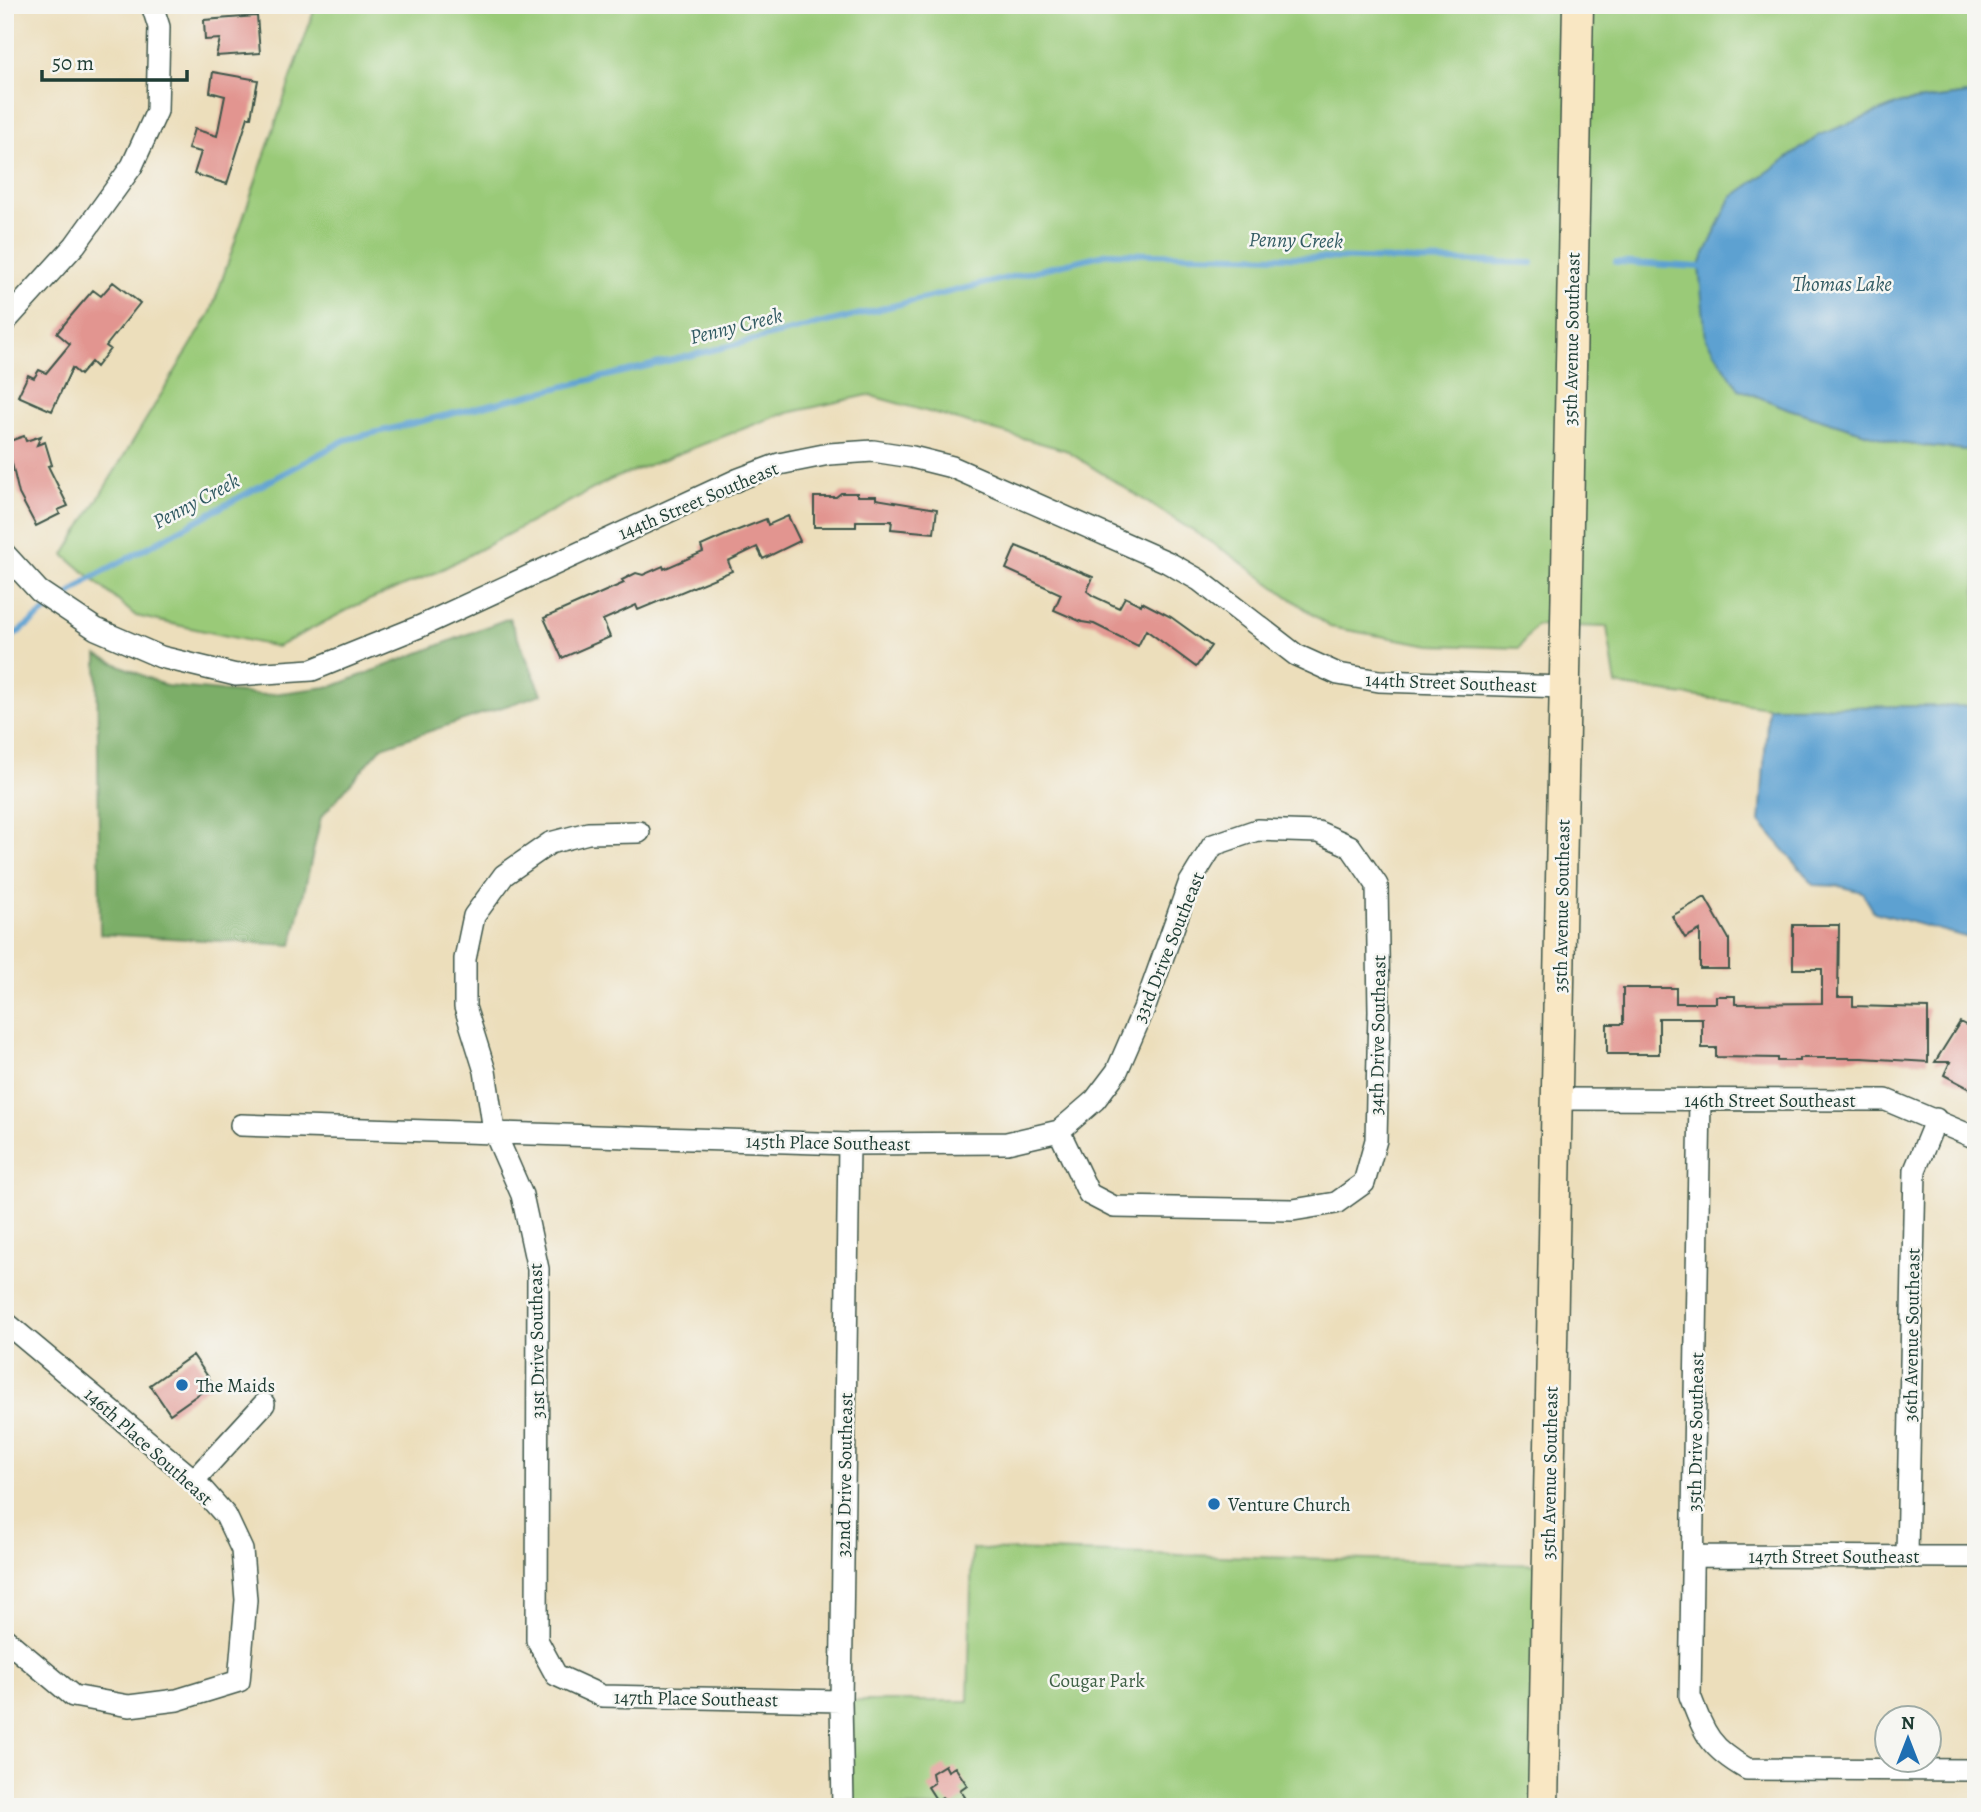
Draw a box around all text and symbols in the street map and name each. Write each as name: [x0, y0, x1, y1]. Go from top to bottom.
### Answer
scale bar: [42, 38, 187, 82]
text: 50 m: [52, 49, 94, 77]
water label: Penny Creek: [1248, 225, 1344, 255]
street label: 35th Avenue Southeast: [1557, 252, 1587, 426]
water label: Thomas Lake: [1792, 270, 1892, 298]
water label: Penny Creek: [687, 301, 785, 351]
street label: 144th Street Southeast: [614, 455, 782, 546]
water label: Penny Creek: [148, 466, 244, 536]
street label: 144th Street Southeast: [1365, 667, 1537, 699]
street label: 35th Avenue Southeast: [1547, 819, 1577, 993]
street label: 33rd Drive Southeast: [1127, 868, 1211, 1027]
street label: 34th Drive Southeast: [1364, 955, 1392, 1115]
street label: 146th Street Southeast: [1684, 1088, 1856, 1114]
street label: 145th Place Southeast: [745, 1129, 910, 1157]
street label: 36th Avenue Southeast: [1897, 1248, 1927, 1422]
street label: 31st Drive Southeast: [523, 1263, 551, 1419]
street label: 35th Drive Southeast: [1682, 1352, 1710, 1512]
place label: The Maids: [196, 1373, 275, 1399]
marker: The Maids: [174, 1377, 190, 1393]
street label: 146th Place Southeast: [78, 1382, 218, 1512]
street label: 35th Avenue Southeast: [1535, 1386, 1565, 1560]
street label: 32nd Drive Southeast: [831, 1392, 859, 1558]
place label: Venture Church: [1227, 1492, 1351, 1518]
marker: Venture Church: [1206, 1496, 1222, 1512]
street label: 147th Street Southeast: [1749, 1544, 1919, 1570]
park label: Cougar Park: [1049, 1668, 1146, 1694]
street label: 147th Place Southeast: [614, 1685, 778, 1713]
north arrow: [1872, 1703, 1942, 1773]
text: N: [1901, 1710, 1915, 1736]

